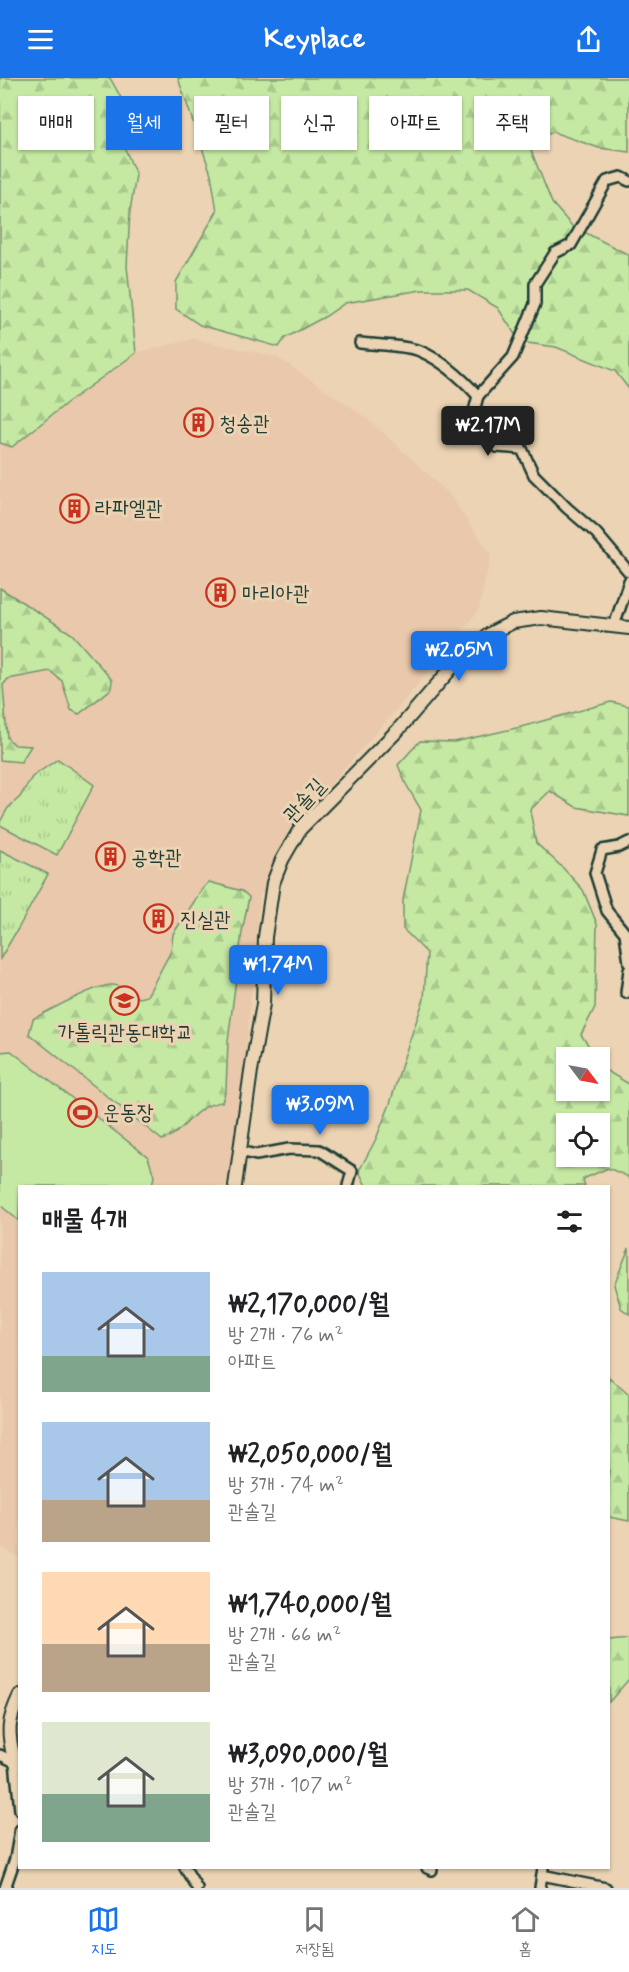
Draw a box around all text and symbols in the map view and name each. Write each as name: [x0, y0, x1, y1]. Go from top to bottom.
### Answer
text: Keyplace: [264, 22, 365, 57]
icon: menu: [24, 23, 57, 56]
icon: share: [572, 23, 605, 56]
chip: 매매: [18, 96, 94, 150]
chip: 월세: [106, 96, 182, 150]
chip: 필터: [194, 96, 269, 150]
chip: 신규: [281, 96, 357, 150]
chip: 아파트: [369, 96, 462, 150]
chip: 주택: [474, 96, 550, 150]
pin: ₩2.17M: [439, 406, 537, 457]
building icon: 청송관: [182, 407, 214, 439]
place label: 청송관: [219, 410, 270, 438]
text: ₩2.17M: [455, 412, 521, 439]
building icon: 라파엘관: [58, 492, 90, 524]
place label: 라파엘관: [95, 495, 163, 523]
building icon: 마리아관: [205, 577, 237, 609]
place label: 마리아관: [242, 580, 310, 608]
pin: ₩2.05M: [410, 631, 508, 682]
text: ₩2.05M: [425, 637, 493, 664]
street label: 관솔길: [277, 772, 332, 829]
building icon: 공학관: [94, 841, 126, 873]
place label: 공학관: [131, 844, 182, 872]
building icon: 진실관: [143, 903, 175, 935]
place label: 진실관: [180, 906, 231, 934]
pin: ₩1.74M: [229, 945, 327, 996]
text: ₩1.74M: [243, 951, 313, 978]
school or university icon: 가톨릭관동대학교: [109, 985, 141, 1017]
place label: 가톨릭관동대학교: [57, 1019, 193, 1047]
north arrow: [556, 1047, 610, 1101]
map controls: [556, 1047, 610, 1167]
pin: ₩3.09M: [271, 1085, 369, 1136]
text: ₩3.09M: [286, 1091, 354, 1118]
sports icon: 운동장: [66, 1096, 98, 1128]
place label: 운동장: [103, 1099, 154, 1127]
button: locate: [556, 1113, 610, 1167]
text: 매물 4개: [42, 1204, 127, 1238]
icon: filters: [553, 1205, 586, 1238]
text: ₩2,170,000/월: [228, 1288, 389, 1322]
icon: home: [90, 1296, 162, 1368]
text: 방 2개 · 76 m²: [228, 1322, 343, 1349]
text: 아파트: [228, 1349, 276, 1376]
text: ₩2,050,000/월: [228, 1438, 392, 1472]
icon: home: [90, 1446, 162, 1518]
text: 방 3개 · 74 m²: [228, 1472, 344, 1499]
text: 관솔길: [228, 1499, 276, 1526]
text: ₩1,740,000/월: [228, 1588, 392, 1622]
icon: home: [90, 1596, 162, 1668]
text: 방 2개 · 66 m²: [228, 1622, 341, 1649]
text: 관솔길: [228, 1649, 276, 1676]
text: ₩3,090,000/월: [228, 1738, 388, 1772]
icon: home: [90, 1746, 162, 1818]
text: 방 3개 · 107 m²: [228, 1772, 352, 1799]
text: 관솔길: [228, 1799, 276, 1826]
tab: 지도: [87, 1903, 120, 1960]
tab: 저장됨: [295, 1903, 334, 1960]
tab: 홈: [509, 1903, 542, 1960]

